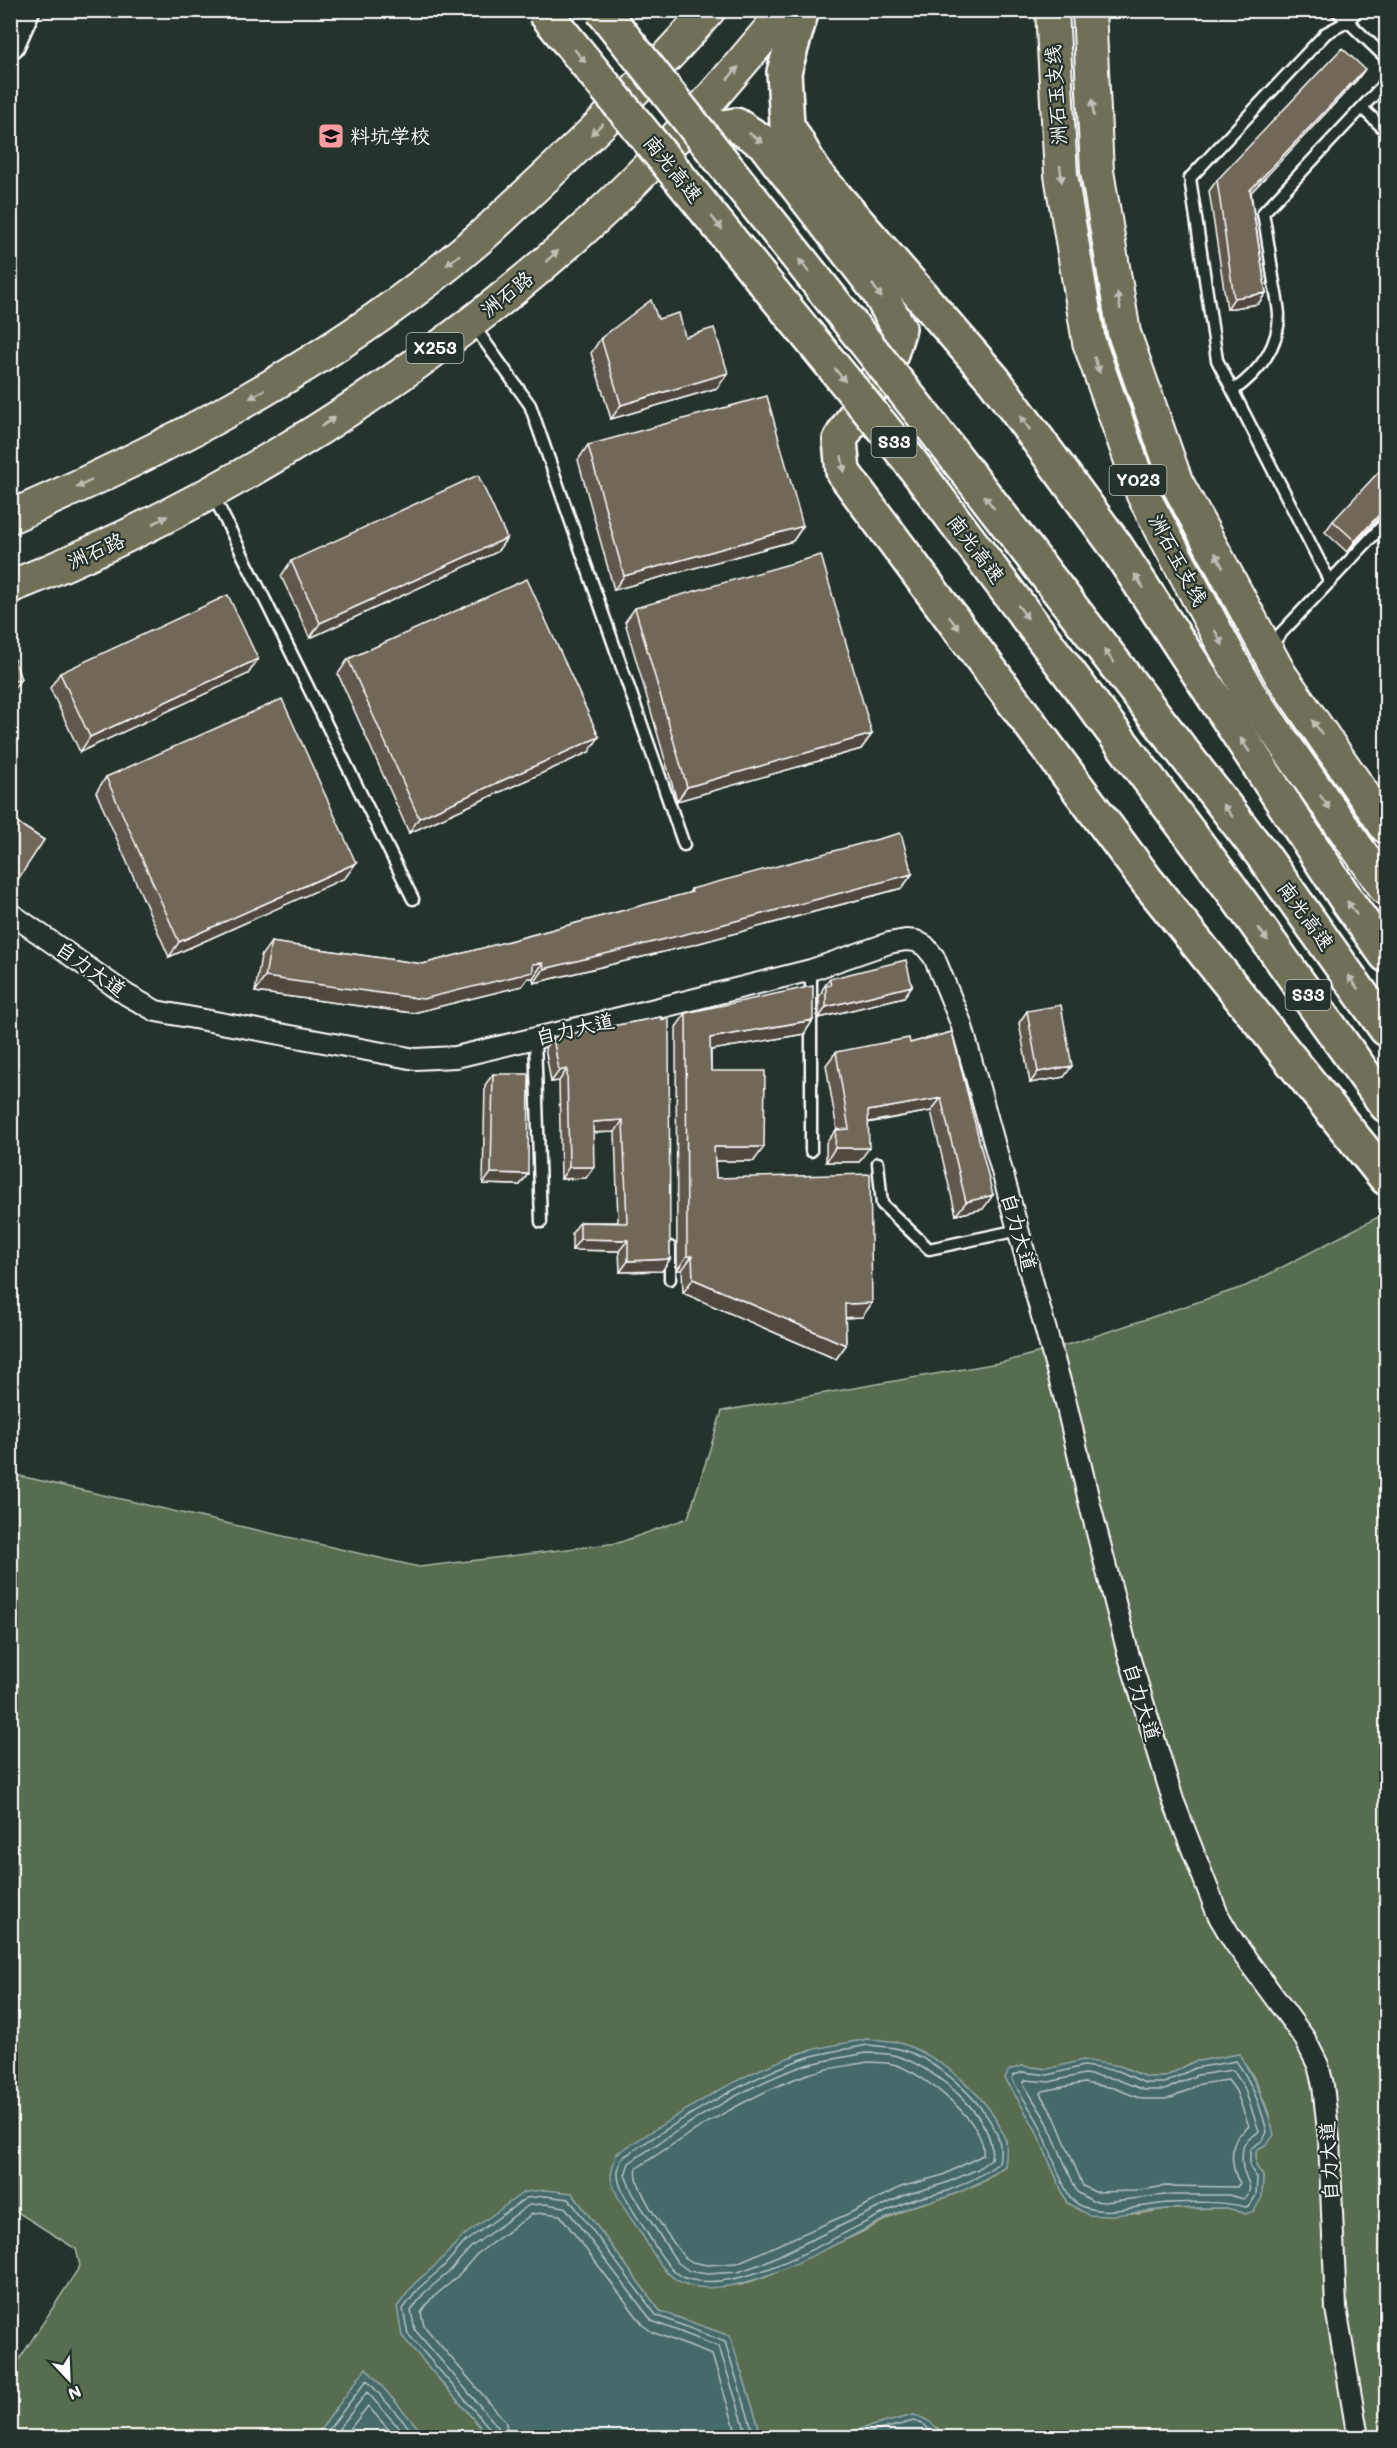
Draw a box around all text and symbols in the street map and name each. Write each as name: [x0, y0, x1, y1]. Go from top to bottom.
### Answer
street label: 洲石玉支线: [1039, 44, 1071, 146]
one-way arrow: [573, 48, 586, 63]
one-way arrow: [726, 66, 739, 81]
one-way arrow: [1088, 98, 1098, 117]
school or university icon: 料坑学校: [316, 121, 346, 151]
place label: 料坑学校: [350, 122, 430, 148]
one-way arrow: [590, 122, 604, 136]
street label: 南光高速: [639, 129, 709, 208]
one-way arrow: [748, 132, 764, 143]
one-way arrow: [1057, 164, 1066, 183]
one-way arrow: [710, 215, 723, 231]
one-way arrow: [544, 250, 559, 263]
one-way arrow: [445, 254, 460, 266]
one-way arrow: [798, 258, 811, 274]
street label: 洲石路: [475, 264, 539, 322]
one-way arrow: [871, 282, 882, 299]
one-way arrow: [1114, 291, 1123, 310]
road number: X253: [406, 333, 464, 363]
one-way arrow: [1093, 356, 1103, 374]
one-way arrow: [833, 367, 845, 382]
one-way arrow: [248, 389, 265, 399]
one-way arrow: [1019, 415, 1031, 431]
one-way arrow: [320, 416, 336, 427]
road number: S33: [872, 427, 916, 457]
one-way arrow: [839, 455, 848, 474]
road number: Y023: [1110, 465, 1166, 495]
one-way arrow: [76, 480, 93, 489]
one-way arrow: [983, 494, 996, 510]
street label: 南光高速: [942, 509, 1011, 588]
street label: 洲石玉支线: [1144, 509, 1214, 610]
one-way arrow: [152, 515, 169, 525]
street label: 洲石路: [63, 526, 129, 574]
one-way arrow: [1214, 551, 1223, 568]
one-way arrow: [1133, 573, 1144, 590]
one-way arrow: [1017, 603, 1029, 619]
one-way arrow: [948, 615, 960, 630]
one-way arrow: [1214, 630, 1224, 647]
one-way arrow: [1103, 649, 1115, 664]
one-way arrow: [1311, 720, 1323, 736]
one-way arrow: [1240, 736, 1251, 753]
one-way arrow: [1319, 793, 1331, 809]
one-way arrow: [1222, 803, 1234, 818]
street label: 南光高速: [1273, 875, 1341, 955]
one-way arrow: [1346, 900, 1358, 916]
one-way arrow: [1257, 926, 1269, 941]
street label: 自力大道: [51, 935, 132, 1002]
one-way arrow: [1347, 974, 1359, 989]
road number: S33: [1286, 980, 1330, 1010]
street label: 自力大道: [533, 1006, 617, 1050]
street label: 自力大道: [996, 1190, 1043, 1274]
street label: 自力大道: [1119, 1660, 1167, 1744]
street label: 自力大道: [1313, 2120, 1343, 2202]
north arrow: [39, 2349, 99, 2409]
text: N: [65, 2381, 85, 2405]

